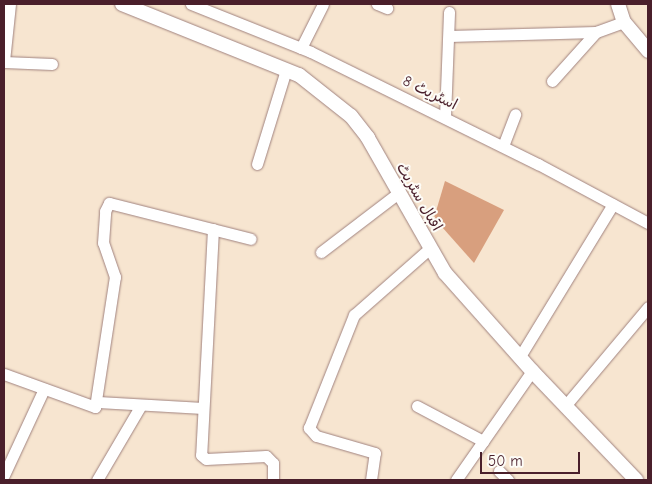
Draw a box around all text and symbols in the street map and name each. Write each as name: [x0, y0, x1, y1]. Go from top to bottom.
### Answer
street label: اسٹریٹ 8: [400, 72, 460, 114]
street label: اقبال سٹریٹ: [392, 160, 446, 234]
scale bar: [482, 442, 582, 474]
text: 50 m: [488, 452, 523, 470]

